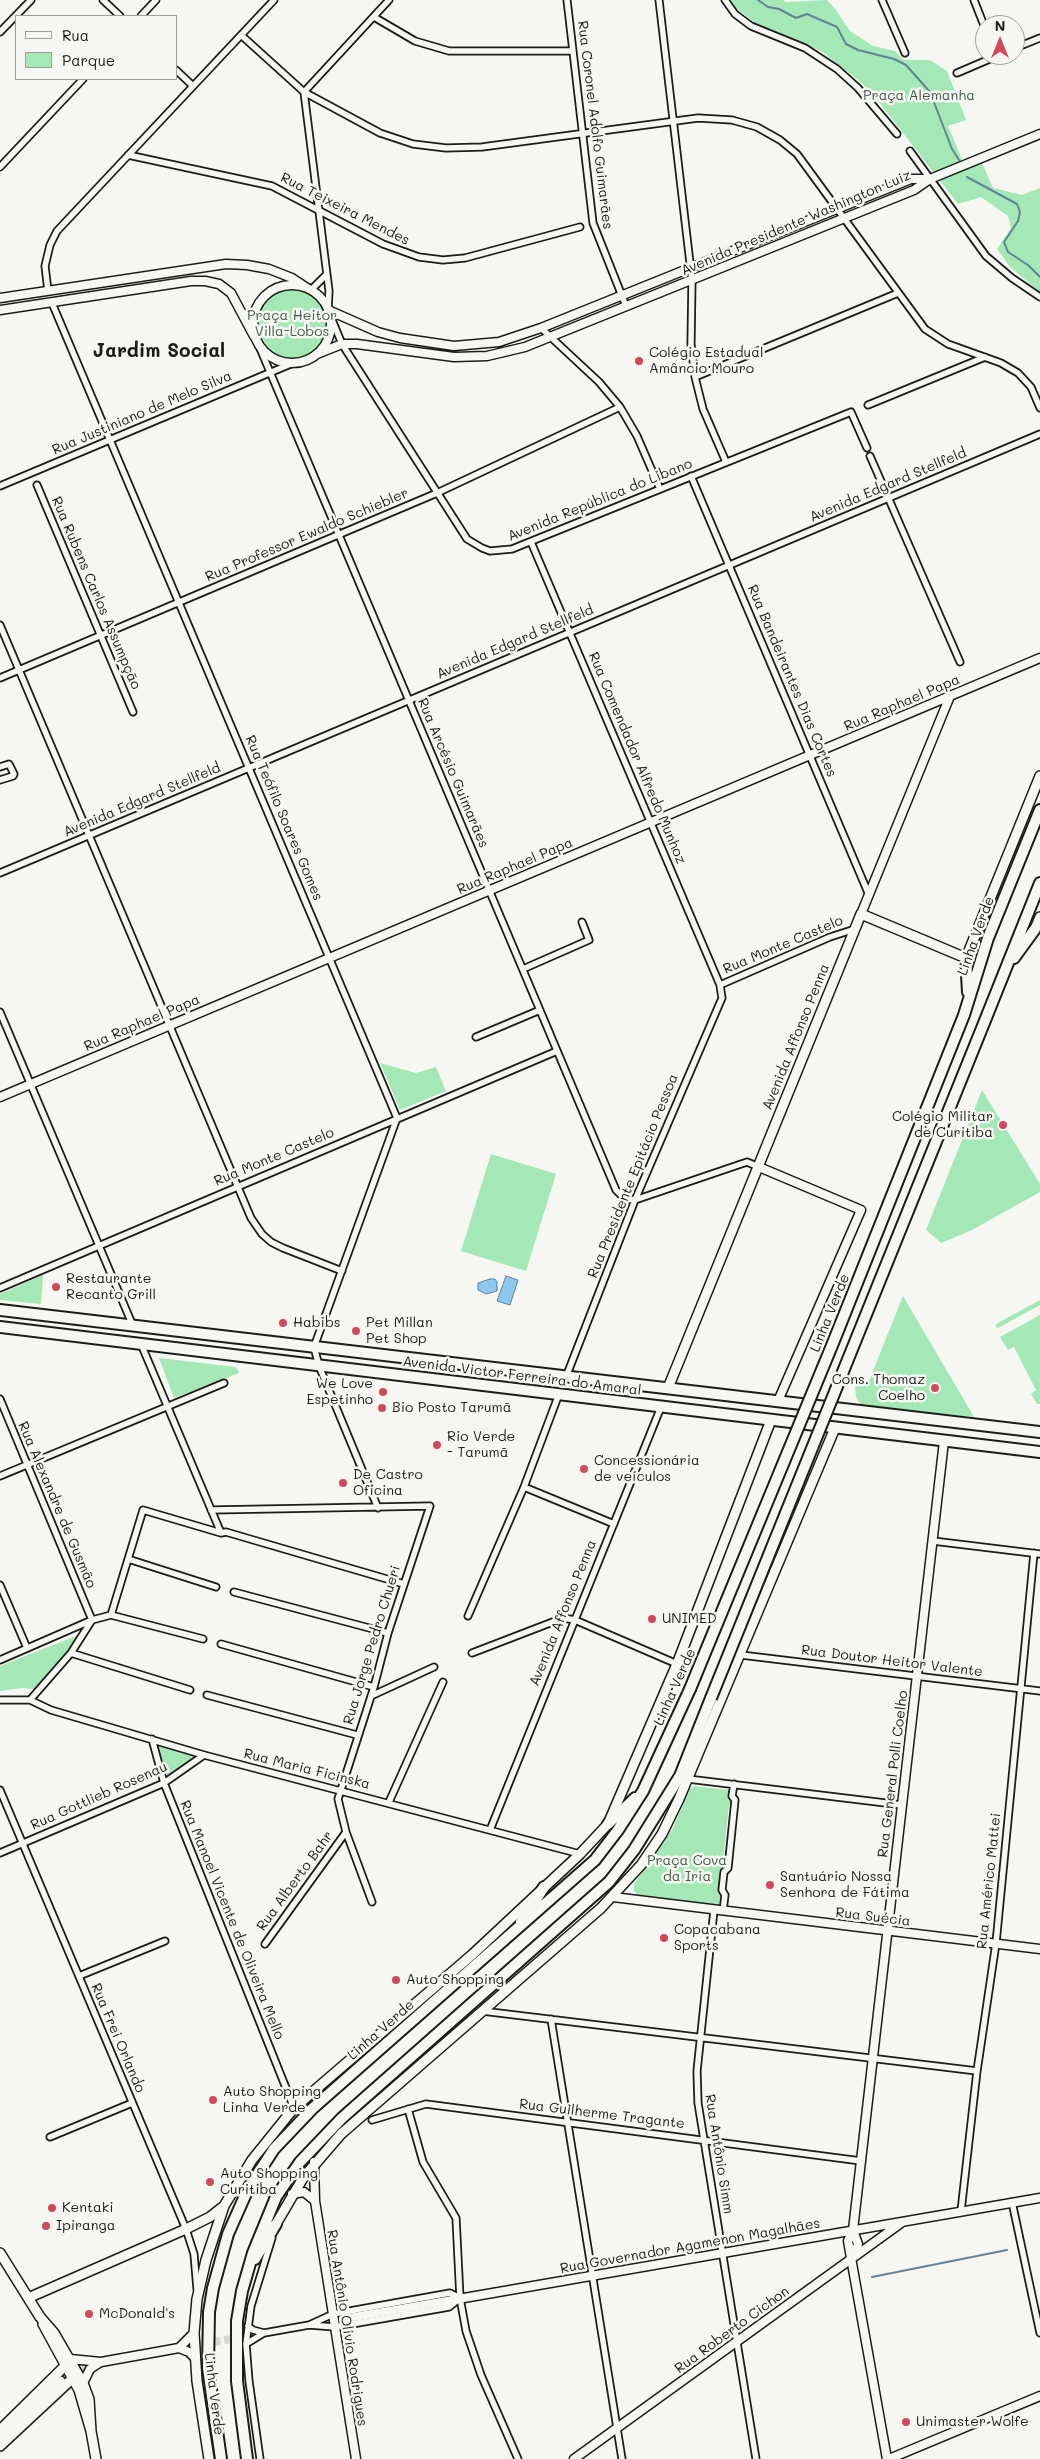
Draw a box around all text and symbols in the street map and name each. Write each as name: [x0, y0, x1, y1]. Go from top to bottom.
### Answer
legend: [15, 15, 178, 80]
north arrow: [975, 15, 1025, 65]
text: N: [995, 16, 1005, 35]
street label: Rua Coronel Adolfo Guimarães: [574, 20, 616, 230]
text: Rua: [62, 25, 89, 45]
text: Parque: [62, 50, 115, 70]
park label: Praça Alemanha: [863, 88, 975, 104]
street label: Avenida Presidente Washington Luiz: [679, 167, 913, 279]
street label: Rua Teixeira Mendes: [278, 169, 412, 249]
park label: Praça Heitor Villa-Lobos: [247, 308, 337, 341]
district label: Jardim Social: [93, 340, 225, 362]
place label: Colégio Estadual Amâncio Mouro: [649, 345, 763, 378]
marker: Colégio Estadual Amâncio Mouro: [633, 355, 645, 367]
street label: Rua Justiniano de Melo Silva: [50, 367, 234, 459]
street label: Avenida Edgard Stellfeld: [807, 444, 969, 526]
street label: Avenida República do Líbano: [505, 455, 695, 545]
street label: Rua Professor Ewaldo Schiebler: [203, 484, 411, 586]
street label: Rua Rubens Carlos Assumpção: [48, 494, 144, 692]
street label: Rua Bandeirantes Dias Cortes: [744, 582, 840, 780]
street label: Avenida Edgard Stellfeld: [434, 601, 596, 683]
street label: Rua Comendador Alfredo Munhoz: [585, 650, 689, 866]
street label: Rua Raphael Papa: [842, 671, 962, 735]
street label: Rua Arcésio Guimarães: [414, 696, 492, 850]
street label: Rua Teófilo Soares Gomes: [242, 733, 326, 903]
street label: Avenida Edgard Stellfeld: [61, 759, 223, 841]
street label: Rua Raphael Papa: [455, 834, 575, 898]
street label: Linha Verde: [954, 894, 998, 978]
street label: Rua Monte Castelo: [721, 912, 845, 978]
street label: Avenida Affonso Penna: [759, 961, 833, 1113]
street label: Rua Raphael Papa: [82, 991, 202, 1055]
street label: Rua Presidente Epitácio Pessoa: [584, 1071, 682, 1281]
place label: Colégio Militar de Curitiba: [892, 1109, 993, 1142]
marker: Colégio Militar de Curitiba: [997, 1119, 1009, 1131]
street label: Rua Monte Castelo: [212, 1124, 336, 1190]
place label: Restaurante Recanto Grill: [66, 1271, 156, 1304]
street label: Linha Verde: [807, 1271, 853, 1355]
marker: Restaurante Recanto Grill: [50, 1281, 62, 1293]
place label: Habibs: [293, 1315, 341, 1331]
place label: Pet Millan Pet Shop: [366, 1315, 433, 1348]
marker: Habibs: [277, 1317, 289, 1329]
marker: Pet Millan Pet Shop: [350, 1325, 362, 1337]
street label: Avenida Victor Ferreira do Amaral: [402, 1353, 642, 1399]
place label: Cons. Thomaz Coelho: [832, 1372, 925, 1404]
place label: We Love Espetinho: [306, 1376, 373, 1408]
marker: Cons. Thomaz Coelho: [929, 1382, 941, 1394]
marker: We Love Espetinho: [377, 1386, 389, 1398]
place label: Bio Posto Tarumã: [392, 1400, 511, 1416]
marker: Bio Posto Tarumã: [376, 1402, 388, 1414]
street label: Rua Alexandre de Gusmão: [14, 1419, 100, 1591]
place label: Rio Verde - Tarumã: [447, 1429, 515, 1461]
marker: Rio Verde - Tarumã: [431, 1439, 443, 1451]
place label: Concessionária de veículos: [594, 1453, 700, 1485]
marker: Concessionária de veículos: [578, 1463, 590, 1475]
place label: De Castro Oficina: [353, 1467, 423, 1500]
marker: De Castro Oficina: [337, 1477, 349, 1489]
street label: Avenida Affonso Penna: [526, 1537, 600, 1689]
street label: Rua Jorge Pedro Chueri: [340, 1563, 404, 1727]
place label: UNIMED: [662, 1611, 717, 1627]
marker: UNIMED: [646, 1613, 658, 1625]
street label: Rua Doutor Heitor Valente: [800, 1642, 984, 1680]
street label: Linha Verde: [650, 1646, 700, 1728]
street label: Rua General Polli Coelho: [874, 1689, 912, 1859]
street label: Rua Maria Ficinska: [242, 1745, 372, 1793]
street label: Rua Gottlieb Rosenau: [28, 1758, 170, 1834]
street label: Rua Manoel Vicente de Oliveira Mello: [176, 1798, 288, 2042]
street label: Rua Américo Mattei: [973, 1812, 1005, 1950]
street label: Rua Alberto Bahr: [253, 1828, 337, 1934]
park label: Praça Cova da Iria: [647, 1853, 727, 1885]
place label: Santuário Nossa Senhora de Fátima: [780, 1869, 910, 1901]
marker: Santuário Nossa Senhora de Fátima: [764, 1879, 776, 1891]
street label: Rua Suécia: [835, 1904, 911, 1930]
place label: Copacabana Sports: [674, 1922, 761, 1954]
marker: Copacabana Sports: [658, 1932, 670, 1944]
place label: Auto Shopping: [406, 1972, 504, 1988]
marker: Auto Shopping: [390, 1974, 402, 1986]
street label: Rua Frei Orlando: [87, 1981, 149, 2095]
street label: Linha Verde: [344, 1997, 418, 2063]
place label: Auto Shopping Linha Verde: [223, 2084, 321, 2116]
street label: Rua Antônio Simm: [701, 2093, 737, 2215]
marker: Auto Shopping Linha Verde: [207, 2094, 219, 2106]
street label: Rua Guilherme Tragante: [518, 2096, 686, 2132]
place label: Auto Shopping Curitiba: [220, 2166, 318, 2198]
marker: Auto Shopping Curitiba: [204, 2176, 216, 2188]
place label: Kentaki: [62, 2200, 114, 2216]
marker: Kentaki: [46, 2202, 58, 2214]
street label: Rua Governador Agamenon Magalhães: [559, 2215, 821, 2277]
place label: Ipiranga: [56, 2218, 115, 2234]
marker: Ipiranga: [40, 2220, 52, 2232]
street label: Rua Antônio Olívio Rodrigues: [323, 2229, 371, 2427]
street label: Rua Roberto Cichon: [672, 2283, 792, 2377]
place label: McDonald's: [99, 2306, 175, 2322]
marker: McDonald's: [83, 2308, 95, 2320]
street label: Linha Verde: [201, 2352, 227, 2436]
place label: Unimaster Wolfe: [916, 2414, 1029, 2430]
marker: Unimaster Wolfe: [900, 2416, 912, 2428]

